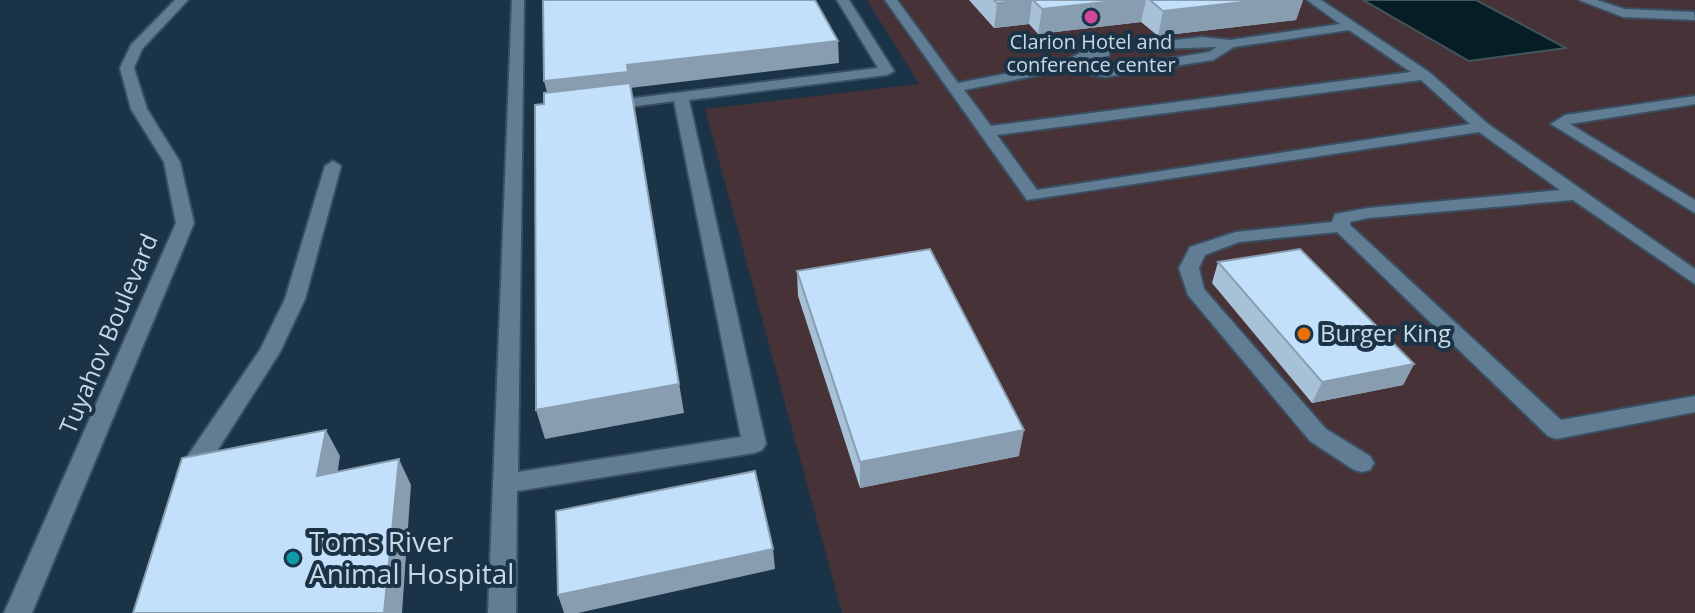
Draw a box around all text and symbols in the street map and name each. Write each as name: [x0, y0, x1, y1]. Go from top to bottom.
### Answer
marker: Clarion Hotel and conference center: [1082, 8, 1100, 26]
place label: Clarion Hotel and conference center: [1006, 28, 1176, 78]
street label: Tuyahov Boulevard: [50, 228, 165, 439]
place label: Burger King: [1320, 316, 1451, 349]
marker: Burger King: [1295, 325, 1313, 343]
place label: Toms River Animal Hospital: [309, 522, 514, 592]
marker: Toms River Animal Hospital: [284, 549, 302, 567]

